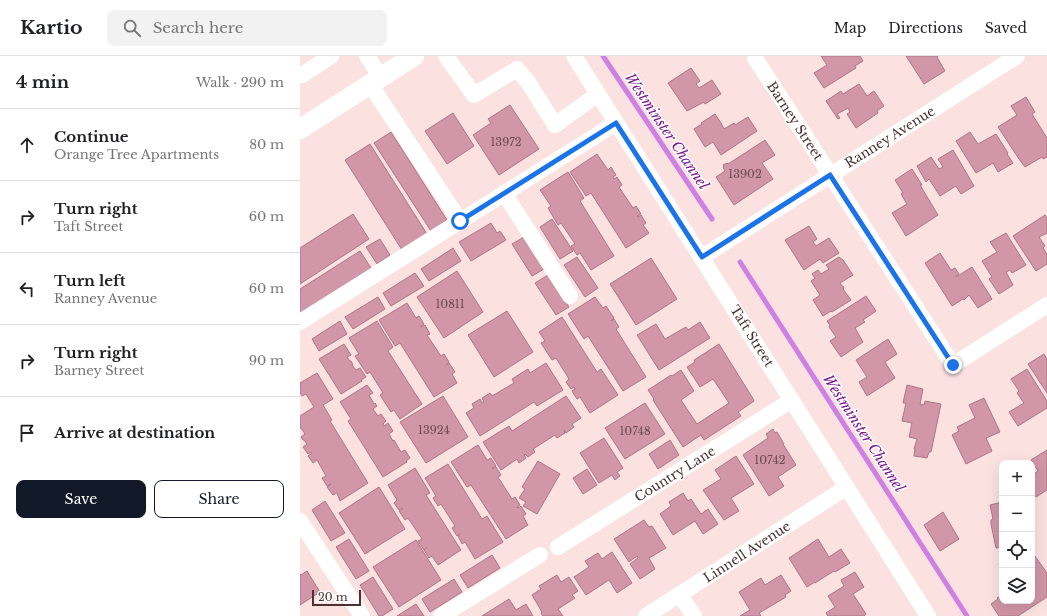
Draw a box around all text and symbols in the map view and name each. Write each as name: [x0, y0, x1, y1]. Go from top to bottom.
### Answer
search box: [107, 10, 387, 46]
text: Kartio: [20, 16, 83, 39]
icon: search: [121, 17, 143, 39]
text: Search here: [153, 18, 243, 37]
text: Map: [834, 19, 866, 37]
text: Directions: [888, 19, 963, 37]
text: Saved: [985, 19, 1027, 37]
water label: Westminster Channel: [621, 69, 713, 193]
text: 4 min: [16, 72, 69, 93]
text: Walk · 290 m: [196, 74, 284, 91]
street label: Barney Street: [763, 78, 827, 164]
street label: Ranney Avenue: [842, 102, 938, 172]
text: Continue: [54, 127, 129, 146]
icon: ahead: [16, 134, 38, 156]
house number: 13972: [490, 135, 522, 149]
text: 80 m: [249, 136, 284, 153]
text: Orange Tree Apartments: [54, 146, 219, 163]
house number: 13902: [728, 167, 762, 181]
text: Turn right: [54, 199, 137, 218]
icon: right: [16, 206, 38, 228]
text: 60 m: [249, 208, 284, 225]
route start: [451, 212, 469, 230]
text: Taft Street: [54, 218, 123, 235]
text: Turn left: [54, 271, 125, 290]
icon: left: [16, 278, 38, 300]
text: 60 m: [249, 280, 284, 297]
text: Ranney Avenue: [54, 290, 157, 307]
house number: 10811: [435, 297, 465, 311]
street label: Taft Street: [726, 302, 778, 370]
text: Turn right: [54, 343, 137, 362]
icon: right: [16, 350, 38, 372]
text: 90 m: [249, 352, 284, 369]
route end: [944, 356, 962, 374]
text: Barney Street: [54, 362, 144, 379]
water label: Westminster Channel: [819, 371, 909, 496]
icon: arrive: [16, 422, 38, 444]
text: Arrive at destination: [54, 423, 215, 442]
house number: 13924: [418, 423, 450, 437]
house number: 10748: [619, 424, 651, 438]
street label: Country Lane: [631, 442, 719, 506]
house number: 10742: [754, 453, 786, 467]
map controls: [999, 460, 1035, 604]
button: +: [999, 460, 1035, 496]
button: Save: [16, 480, 146, 518]
button: Share: [154, 480, 284, 518]
button: −: [999, 496, 1035, 532]
street label: Linnell Avenue: [700, 518, 794, 586]
button: locate: [999, 532, 1035, 568]
button: layers: [999, 568, 1035, 604]
scale bar: [312, 588, 361, 607]
text: 20 m: [318, 590, 348, 604]

